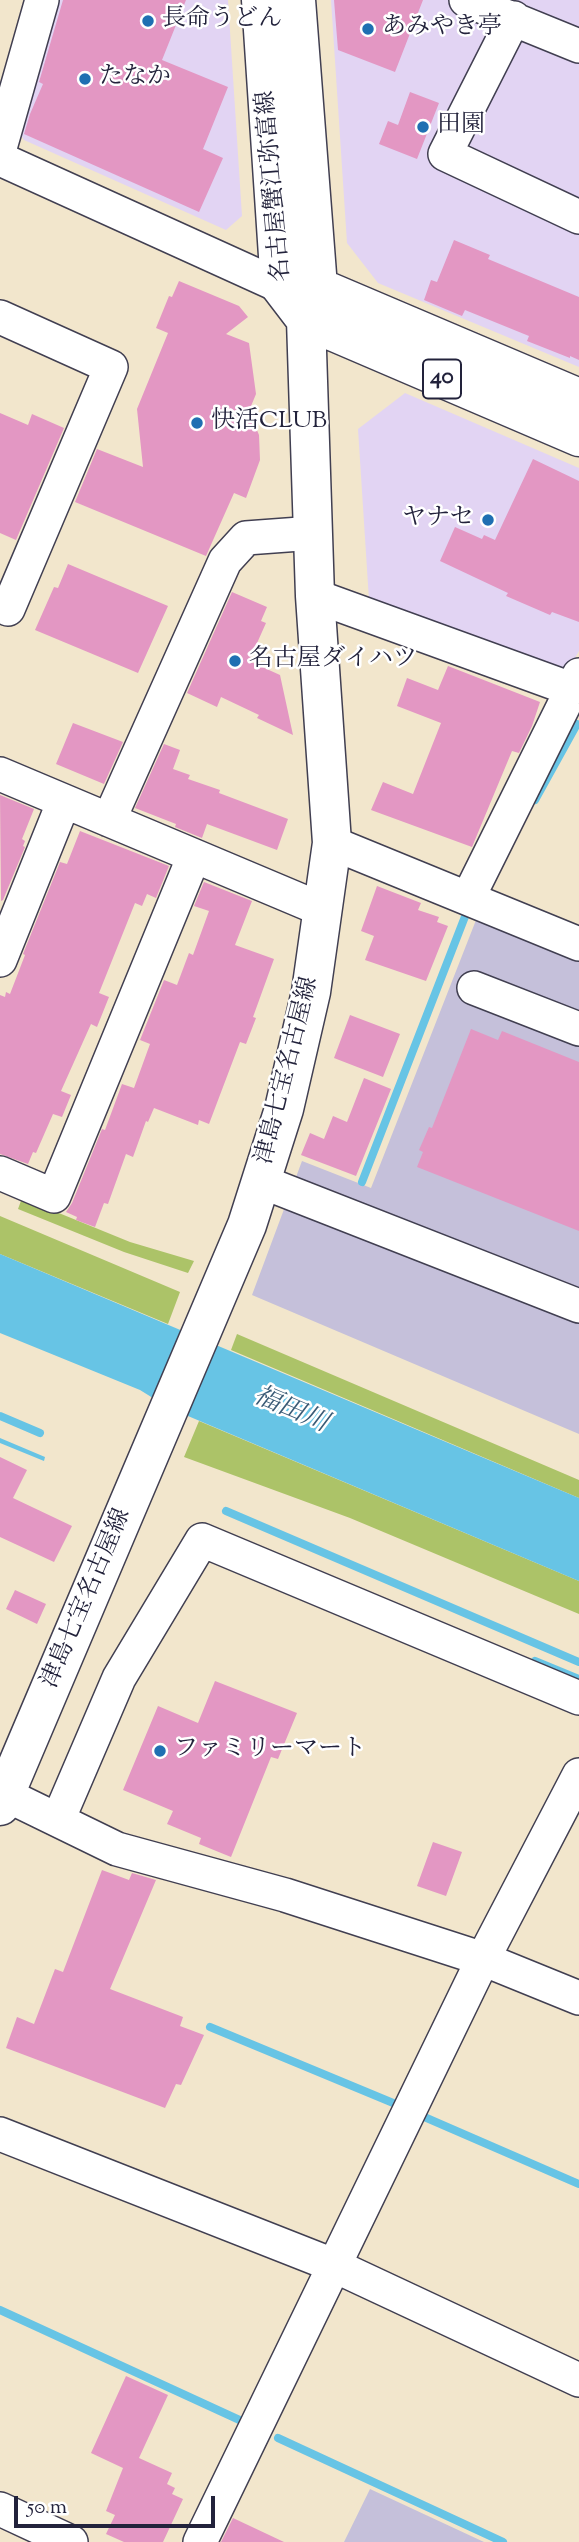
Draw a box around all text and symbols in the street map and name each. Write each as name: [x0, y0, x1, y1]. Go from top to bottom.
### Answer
place label: 長命うどん: [162, 7, 282, 35]
marker: 長命うどん: [140, 13, 156, 29]
place label: あみやき亭: [382, 15, 502, 43]
marker: あみやき亭: [360, 21, 376, 37]
place label: たなか: [99, 65, 171, 93]
marker: たなか: [77, 71, 93, 87]
street label: 名古屋蟹江弥富線: [253, 89, 299, 283]
place label: 田園: [437, 113, 485, 141]
marker: 田園: [415, 119, 431, 135]
road number: 40: [423, 360, 461, 398]
place label: 快活CLUB: [211, 409, 327, 437]
marker: 快活CLUB: [189, 415, 205, 431]
place label: ヤナセ: [402, 506, 474, 534]
marker: ヤナセ: [480, 512, 496, 528]
place label: 名古屋ダイハツ: [249, 647, 417, 675]
marker: 名古屋ダイハツ: [227, 653, 243, 669]
street label: 津島七宝名古屋線: [252, 974, 326, 1168]
water label: 福田川: [248, 1382, 332, 1442]
street label: 津島七宝名古屋線: [37, 1505, 139, 1693]
place label: ファミリーマート: [174, 1737, 366, 1765]
marker: ファミリーマート: [152, 1743, 168, 1759]
scale bar: [18, 2482, 219, 2526]
text: 50 m: [27, 2493, 67, 2523]

